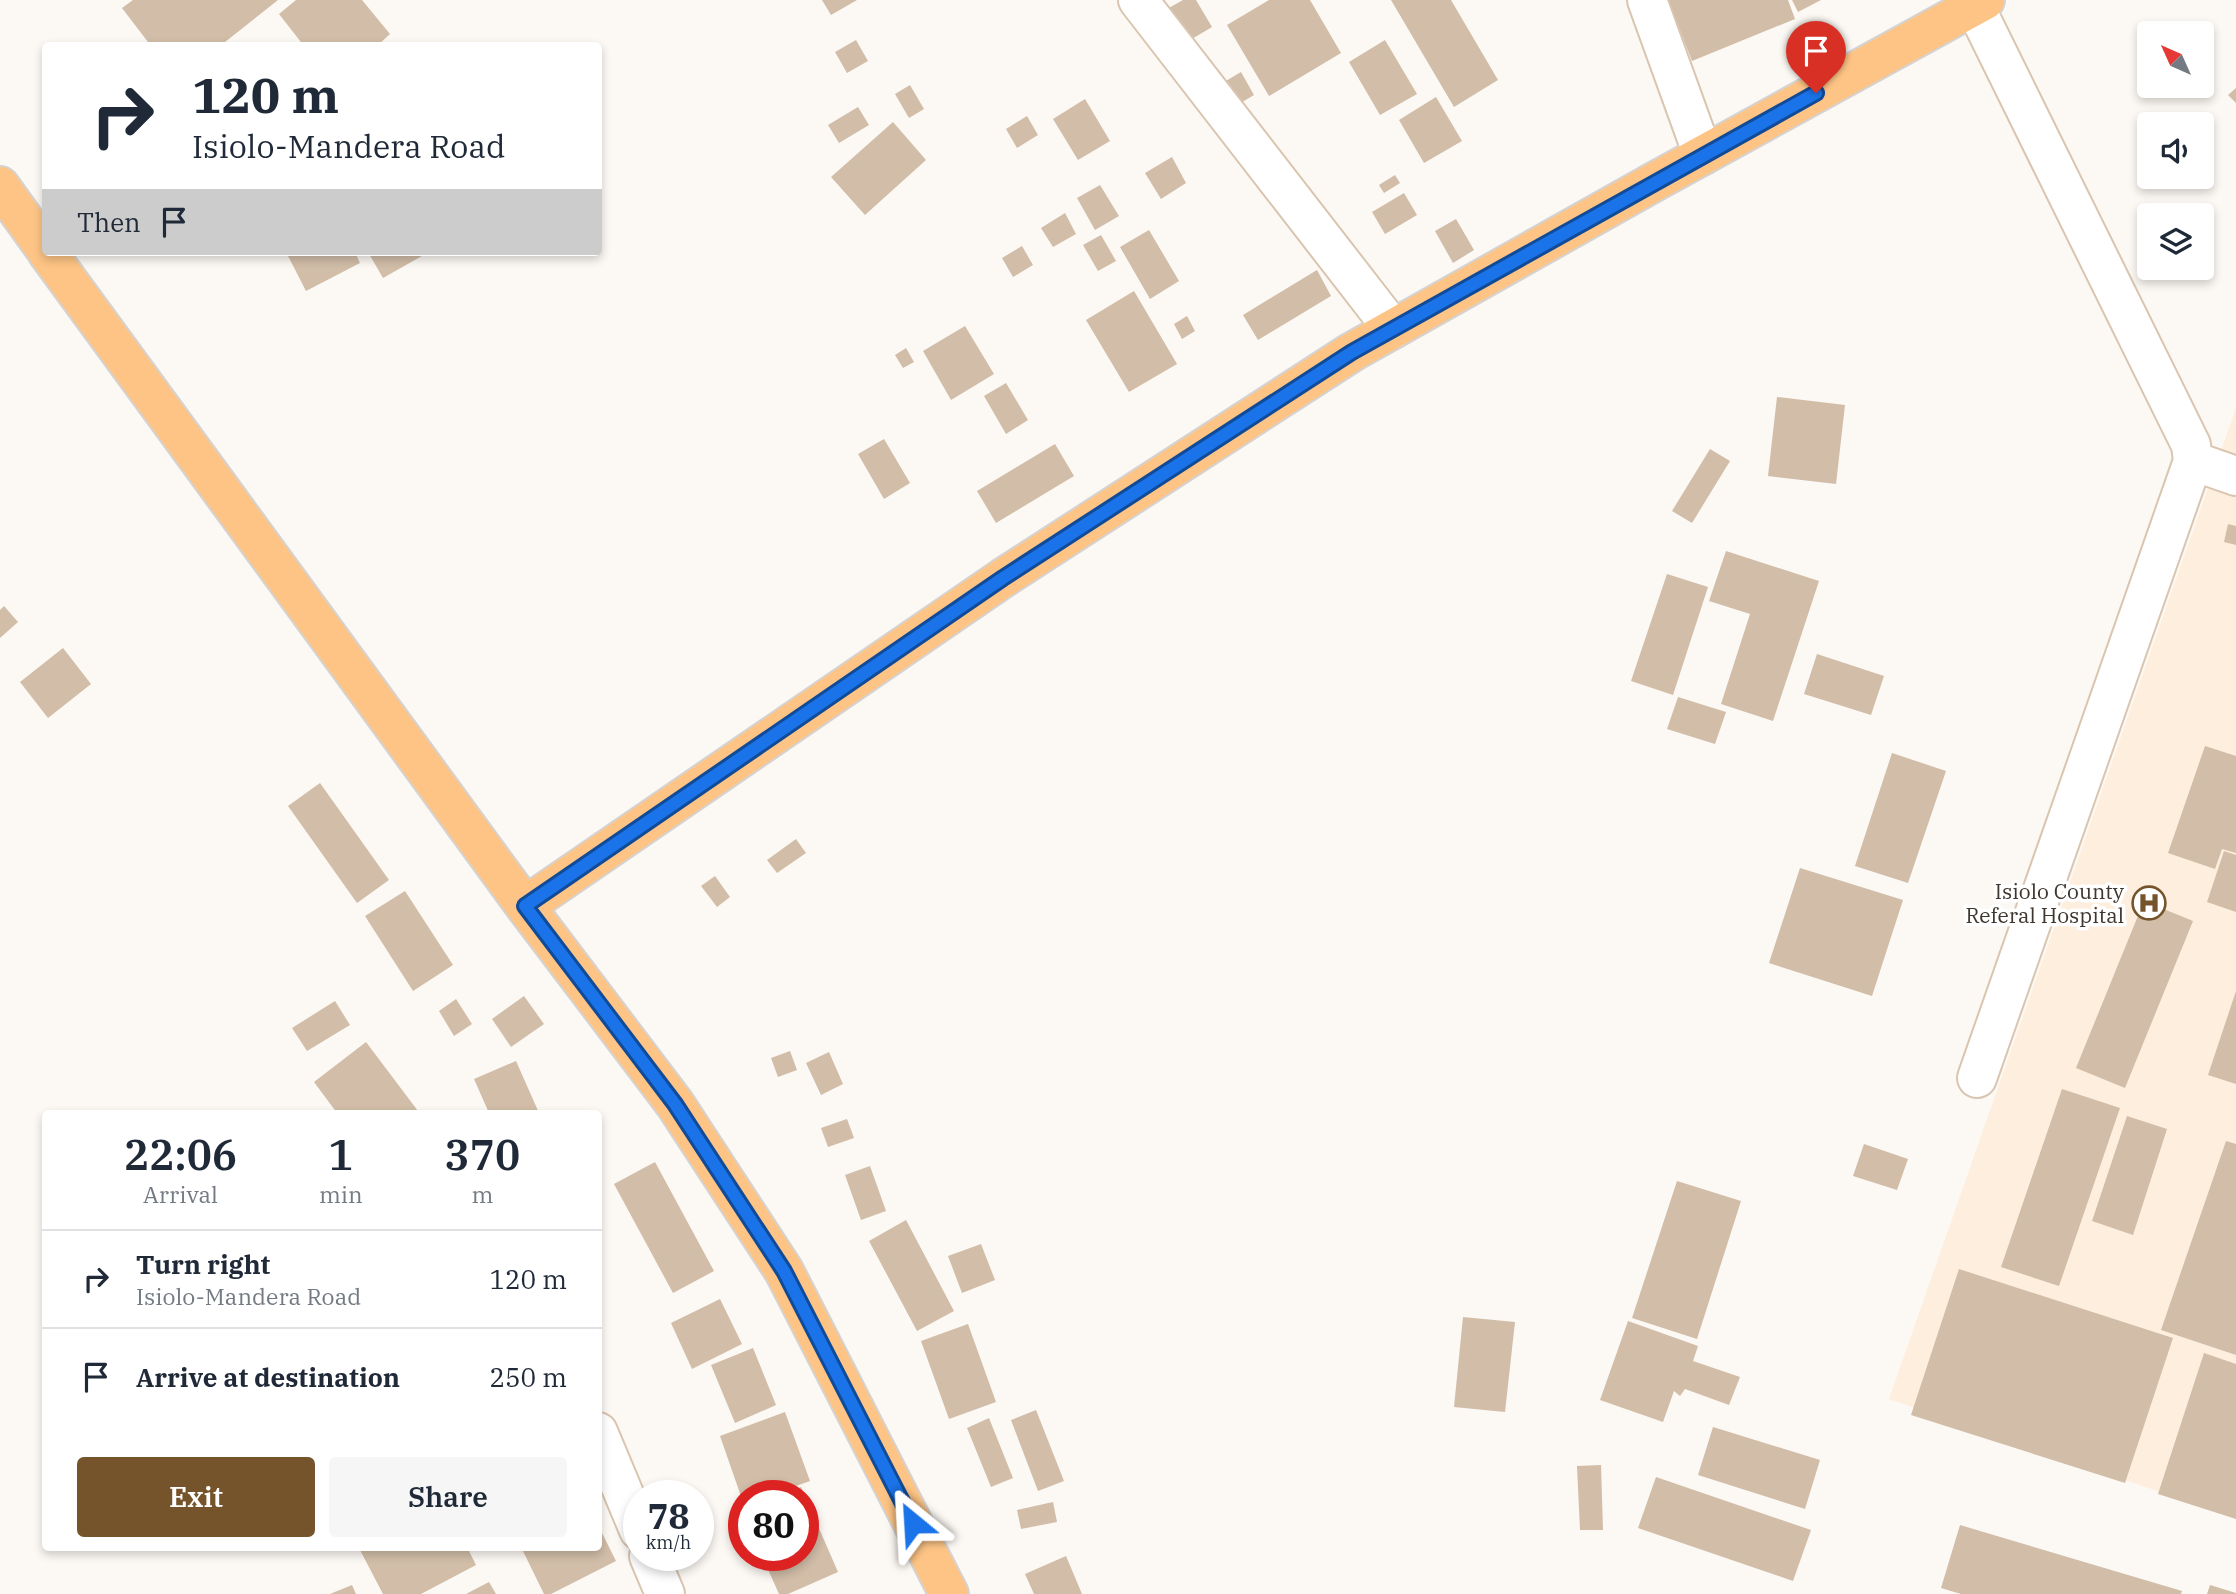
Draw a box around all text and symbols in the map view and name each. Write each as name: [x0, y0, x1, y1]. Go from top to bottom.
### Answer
pin: [1786, 21, 1846, 93]
north arrow: [2137, 21, 2214, 98]
map controls: [2137, 21, 2214, 280]
icon: arrive: [1797, 32, 1835, 70]
text: 120 m: [192, 63, 339, 126]
icon: right: [77, 70, 168, 161]
button: sound: [2137, 112, 2214, 189]
text: Isiolo-Mandera Road: [192, 125, 506, 167]
icon: arrive: [155, 203, 193, 241]
button: layers: [2137, 203, 2214, 280]
text: Then: [77, 205, 141, 239]
place label: Isiolo County Referal Hospital: [1965, 877, 2125, 929]
hospital icon: Isiolo County Referal Hospital: [2130, 884, 2168, 922]
text: 22:06: [124, 1127, 237, 1182]
text: 1: [328, 1127, 353, 1182]
text: 370: [445, 1127, 520, 1182]
text: Arrival: [143, 1179, 218, 1209]
text: min: [319, 1179, 363, 1209]
text: m: [471, 1179, 493, 1209]
text: Turn right: [136, 1247, 270, 1281]
icon: right: [77, 1260, 115, 1298]
text: 120 m: [489, 1262, 567, 1296]
text: Isiolo-Mandera Road: [136, 1281, 361, 1311]
icon: arrive: [77, 1358, 115, 1396]
text: Arrive at destination: [136, 1360, 400, 1394]
text: 250 m: [489, 1360, 567, 1394]
button: Exit: [77, 1457, 315, 1537]
button: Share: [329, 1457, 567, 1537]
speed limit sign: 80: [728, 1480, 819, 1571]
position arrow: [876, 1486, 950, 1560]
text: 78: [647, 1493, 690, 1539]
text: km/h: [646, 1531, 691, 1554]

